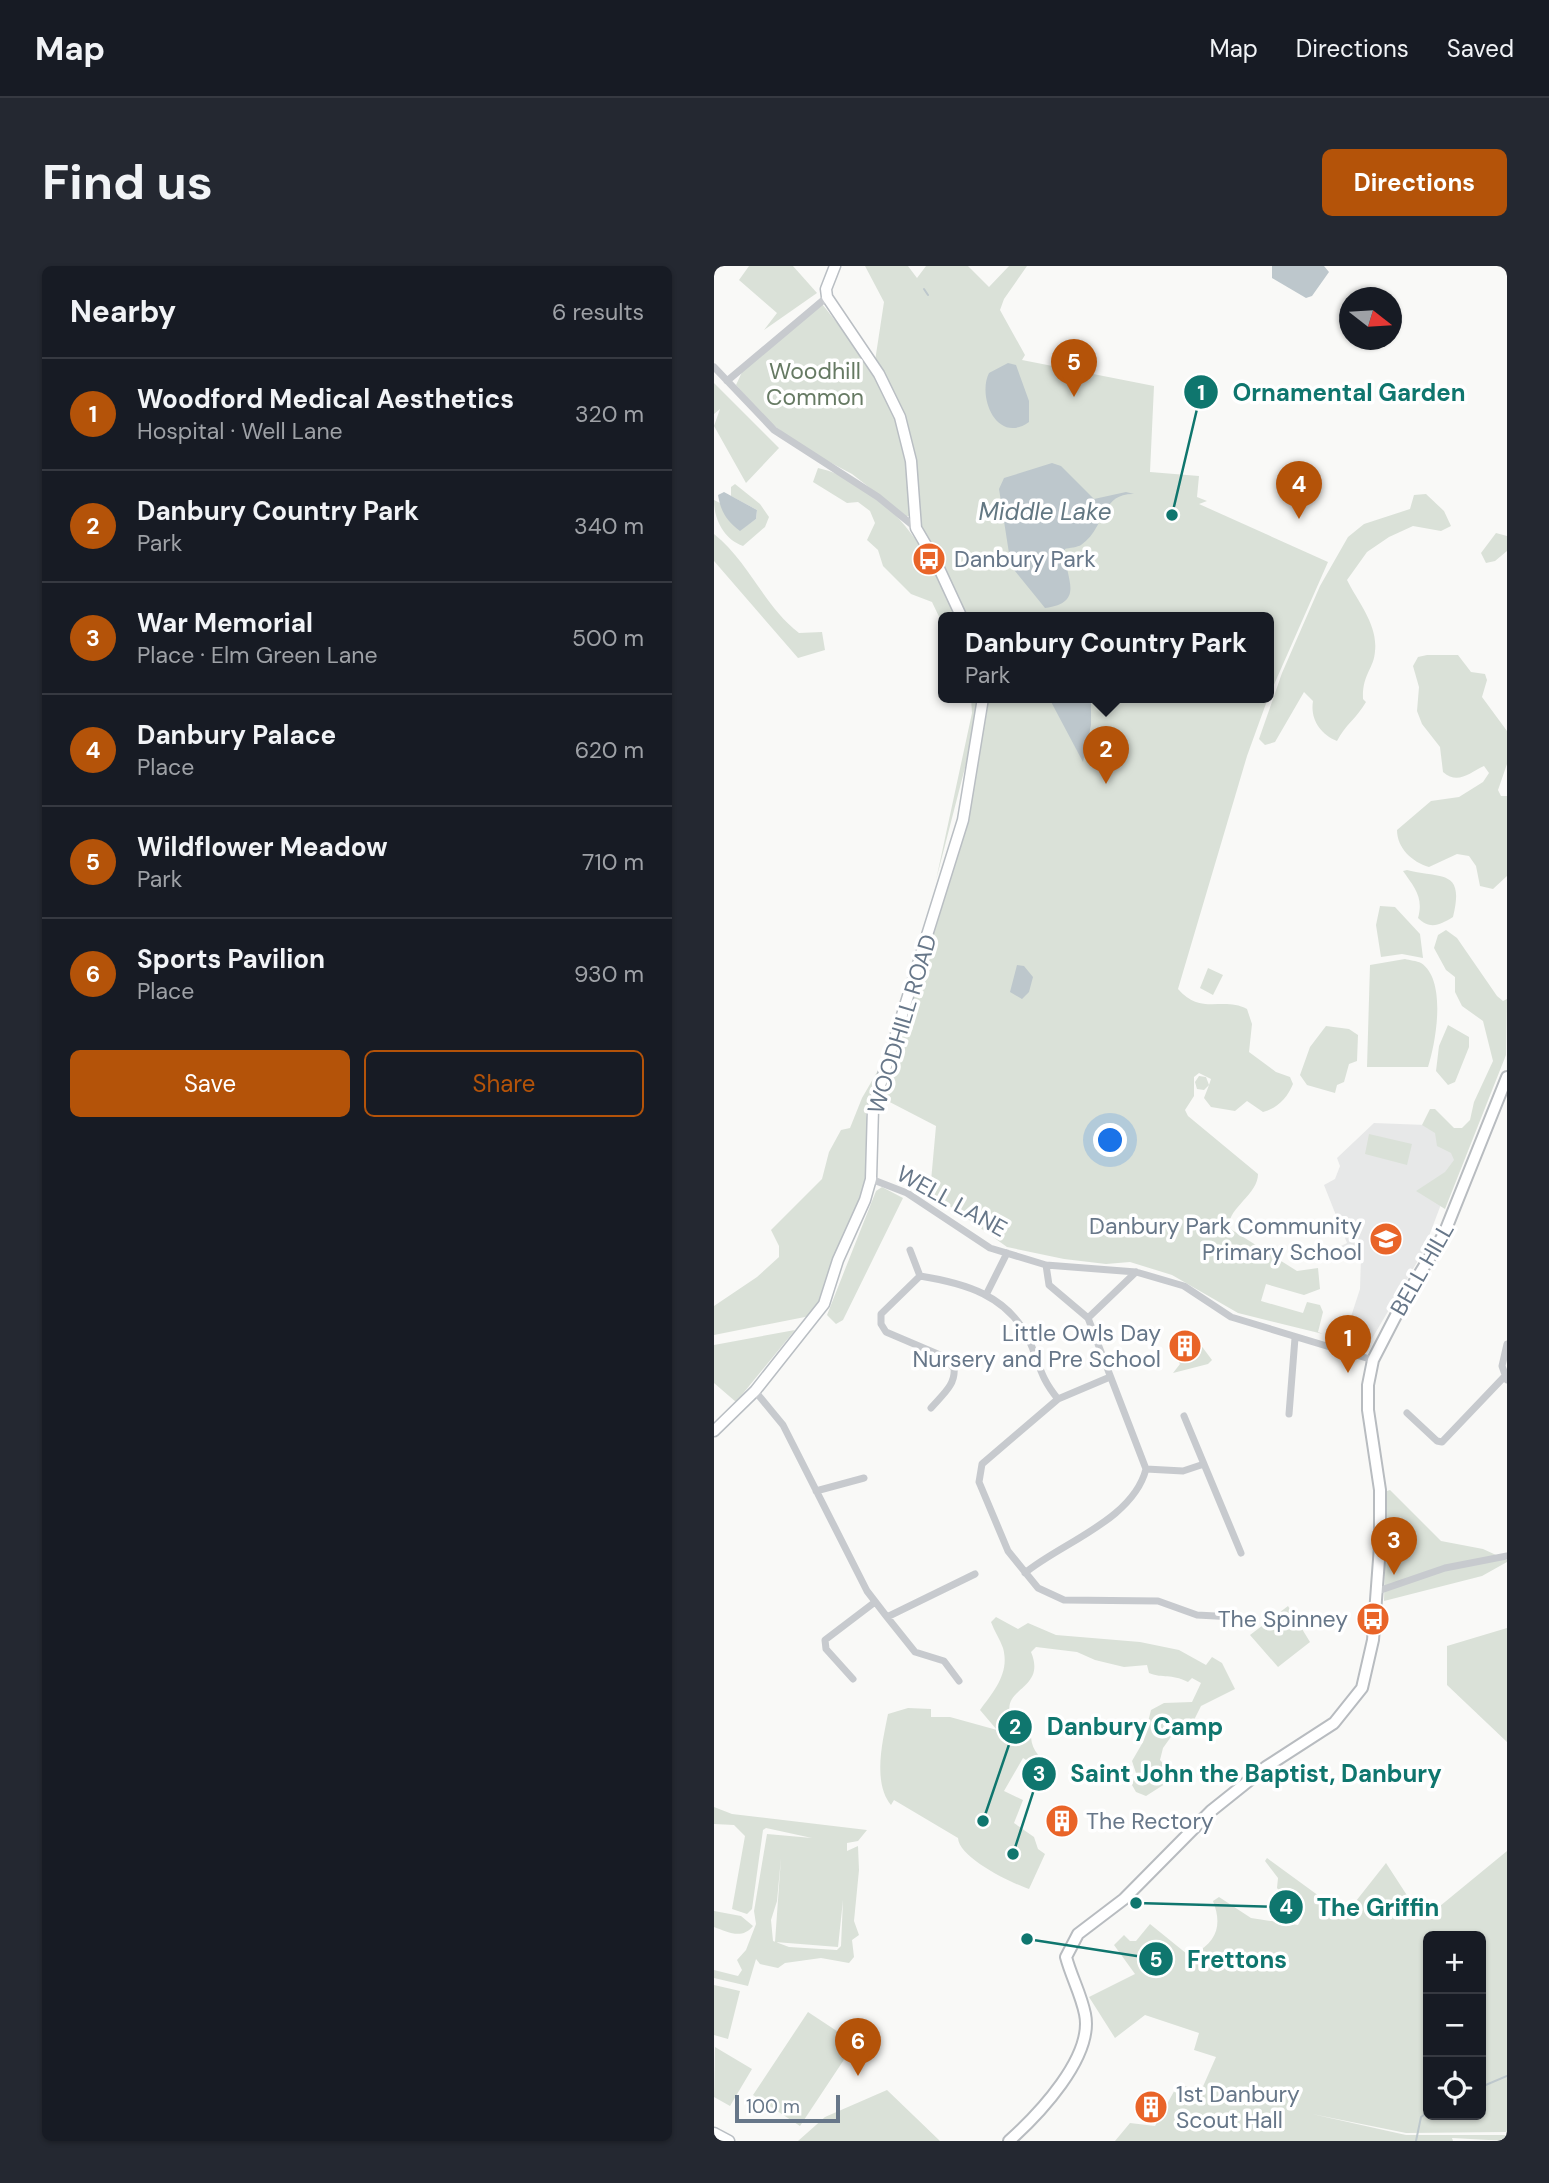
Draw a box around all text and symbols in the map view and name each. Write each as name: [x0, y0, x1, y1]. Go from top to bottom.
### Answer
text: Map: [35, 27, 105, 70]
text: Map: [1210, 33, 1258, 64]
text: Directions: [1296, 33, 1409, 64]
text: Saved: [1447, 33, 1514, 64]
button: Directions: [1322, 149, 1507, 216]
text: Find us: [42, 150, 213, 214]
north arrow: [1339, 287, 1402, 350]
text: Nearby: [70, 292, 176, 331]
text: 6 results: [552, 297, 644, 327]
pin: 5: [1051, 339, 1097, 397]
park label: Woodhill Common: [766, 356, 864, 412]
callout: Ornamental Garden: [1183, 370, 1480, 415]
text: Ornamental Garden: [1232, 377, 1466, 408]
text: 1: [1197, 379, 1205, 407]
text: Woodford Medical Aesthetics: [137, 382, 514, 416]
text: 1: [89, 399, 97, 429]
text: 320 m: [575, 399, 644, 429]
text: Hospital · Well Lane: [137, 416, 343, 446]
pin: 4: [1276, 461, 1322, 519]
text: Danbury Country Park: [137, 494, 419, 528]
water label: Middle Lake: [978, 496, 1112, 527]
text: 2: [86, 511, 100, 541]
text: 340 m: [574, 511, 644, 541]
text: Park: [137, 528, 182, 558]
bus stop icon: Danbury Park: [910, 540, 948, 578]
place label: Danbury Park: [954, 544, 1096, 574]
text: War Memorial: [137, 606, 313, 640]
popup: [938, 612, 1274, 703]
text: 3: [86, 623, 100, 653]
text: 500 m: [572, 623, 644, 653]
text: Danbury Country Park: [965, 626, 1247, 660]
text: Place · Elm Green Lane: [137, 640, 378, 670]
text: Park: [965, 660, 1010, 690]
text: Danbury Palace: [137, 718, 336, 752]
pin: 2: [1083, 726, 1129, 784]
text: 4: [86, 735, 100, 765]
text: 620 m: [575, 735, 644, 765]
text: Place: [137, 752, 194, 782]
text: Wildflower Meadow: [137, 830, 388, 864]
text: 5: [86, 847, 100, 877]
text: 710 m: [582, 847, 644, 877]
text: Park: [137, 864, 182, 894]
street label: WOODHILL ROAD: [860, 931, 944, 1117]
text: Sports Pavilion: [137, 942, 325, 976]
text: 6: [86, 959, 100, 989]
text: 930 m: [574, 959, 644, 989]
text: Place: [137, 976, 194, 1006]
button: Save: [70, 1050, 350, 1117]
button: Share: [364, 1050, 644, 1117]
your location: [1093, 1123, 1127, 1157]
street label: WELL LANE: [891, 1158, 1013, 1244]
place label: Danbury Park Community Primary School: [1089, 1211, 1362, 1267]
street label: BELL HILL: [1383, 1217, 1461, 1321]
school or university icon: Danbury Park Community Primary School: [1367, 1220, 1405, 1258]
pin: 1: [1325, 1315, 1371, 1373]
place label: Little Owls Day Nursery and Pre School: [912, 1318, 1161, 1374]
building icon: Little Owls Day Nursery and Pre School: [1166, 1327, 1204, 1365]
pin: 3: [1371, 1517, 1417, 1575]
bus stop icon: The Spinney: [1354, 1600, 1392, 1638]
place label: The Spinney: [1218, 1604, 1348, 1634]
callout: Danbury Camp: [998, 1704, 1237, 1749]
text: Danbury Camp: [1047, 1711, 1223, 1742]
text: 2: [1009, 1713, 1021, 1741]
callout: Saint John the Baptist, Danbury: [1021, 1752, 1456, 1797]
text: Saint John the Baptist, Danbury: [1070, 1758, 1442, 1789]
text: 3: [1033, 1760, 1045, 1788]
building icon: The Rectory: [1043, 1802, 1081, 1840]
place label: The Rectory: [1086, 1806, 1214, 1836]
callout: The Griffin: [1268, 1885, 1454, 1930]
text: The Griffin: [1317, 1892, 1439, 1923]
text: 4: [1279, 1893, 1293, 1921]
map controls: [1423, 1931, 1486, 2120]
button: +: [1423, 1931, 1486, 1994]
callout: Frettons: [1138, 1937, 1301, 1982]
text: Frettons: [1187, 1944, 1287, 1975]
text: 5: [1149, 1946, 1163, 1974]
button: −: [1423, 1994, 1486, 2057]
pin: 6: [835, 2018, 881, 2076]
button: locate: [1423, 2057, 1486, 2120]
place label: 1st Danbury Scout Hall: [1176, 2079, 1300, 2135]
building icon: 1st Danbury Scout Hall: [1132, 2088, 1170, 2126]
scale bar: [735, 2092, 840, 2124]
text: 100 m: [746, 2094, 800, 2119]

